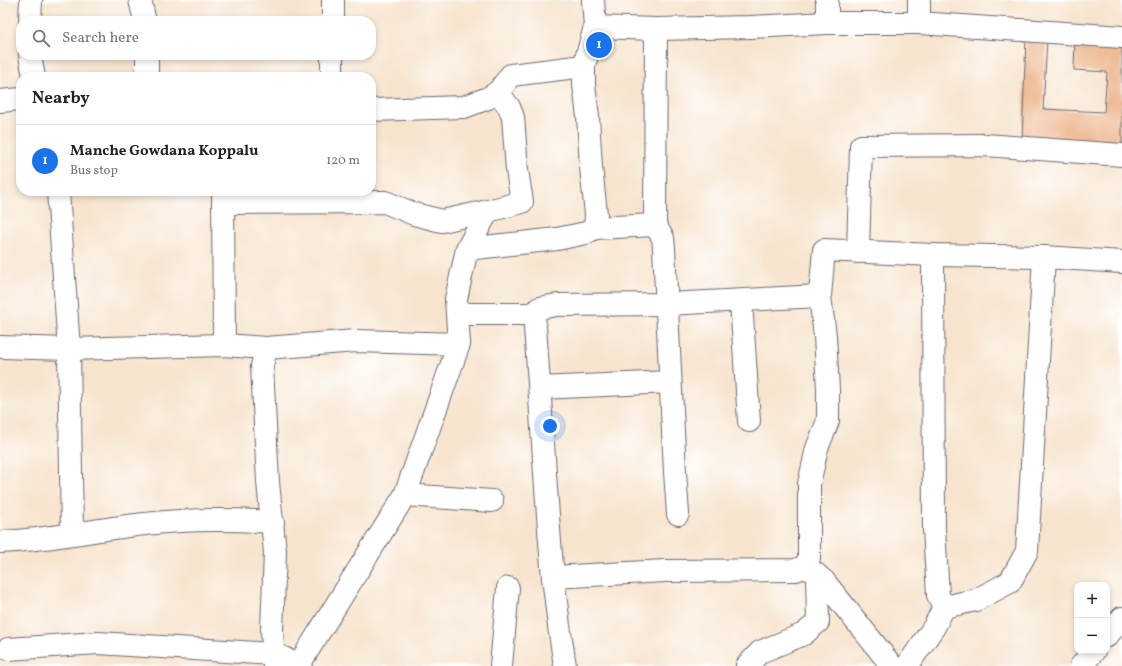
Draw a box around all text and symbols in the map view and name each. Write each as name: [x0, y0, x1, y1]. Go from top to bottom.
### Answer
search box: [16, 16, 376, 60]
icon: search: [30, 27, 52, 49]
text: Search here: [62, 28, 139, 49]
pin: 1: [586, 30, 612, 60]
text: Nearby: [32, 87, 90, 110]
text: Manche Gowdana Koppalu: [70, 141, 258, 162]
text: 1: [42, 152, 48, 170]
text: 120 m: [326, 152, 360, 170]
text: Bus stop: [70, 162, 118, 180]
your location: [540, 416, 560, 436]
map controls: [1074, 582, 1110, 654]
button: +: [1074, 582, 1110, 618]
button: −: [1074, 618, 1110, 654]

